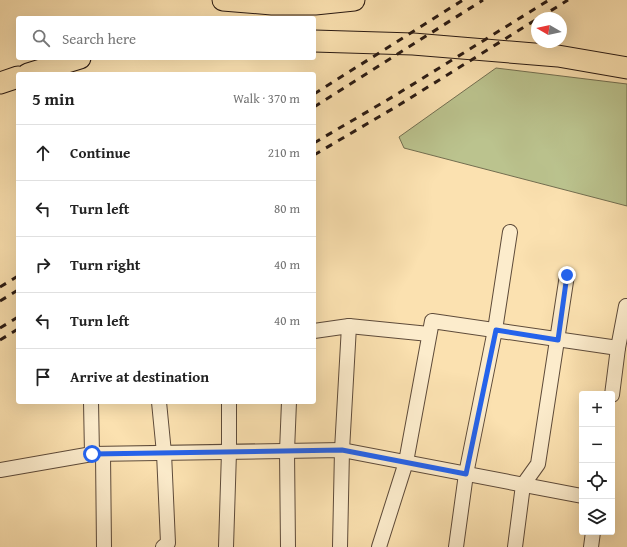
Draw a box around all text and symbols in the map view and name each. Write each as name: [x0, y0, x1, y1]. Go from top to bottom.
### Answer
north arrow: [531, 12, 567, 48]
search box: [16, 16, 316, 60]
icon: search: [30, 27, 52, 49]
text: Search here: [62, 28, 136, 49]
text: 5 min: [32, 86, 74, 111]
text: Walk · 370 m: [233, 89, 300, 108]
icon: ahead: [32, 142, 54, 164]
text: Continue: [70, 142, 131, 163]
text: 210 m: [268, 143, 300, 162]
icon: left: [32, 198, 54, 220]
text: Turn left: [70, 198, 129, 219]
text: 80 m: [274, 199, 300, 218]
icon: right: [32, 254, 54, 276]
text: Turn right: [70, 254, 141, 275]
text: 40 m: [274, 255, 300, 274]
route end: [558, 266, 576, 284]
icon: left: [32, 310, 54, 332]
text: Turn left: [70, 310, 129, 331]
text: 40 m: [274, 311, 300, 330]
icon: arrive: [32, 366, 54, 388]
text: Arrive at destination: [70, 366, 209, 387]
map controls: [579, 391, 615, 535]
button: +: [579, 391, 615, 427]
button: −: [579, 427, 615, 463]
route start: [83, 445, 101, 463]
button: locate: [579, 463, 615, 499]
button: layers: [579, 499, 615, 535]

